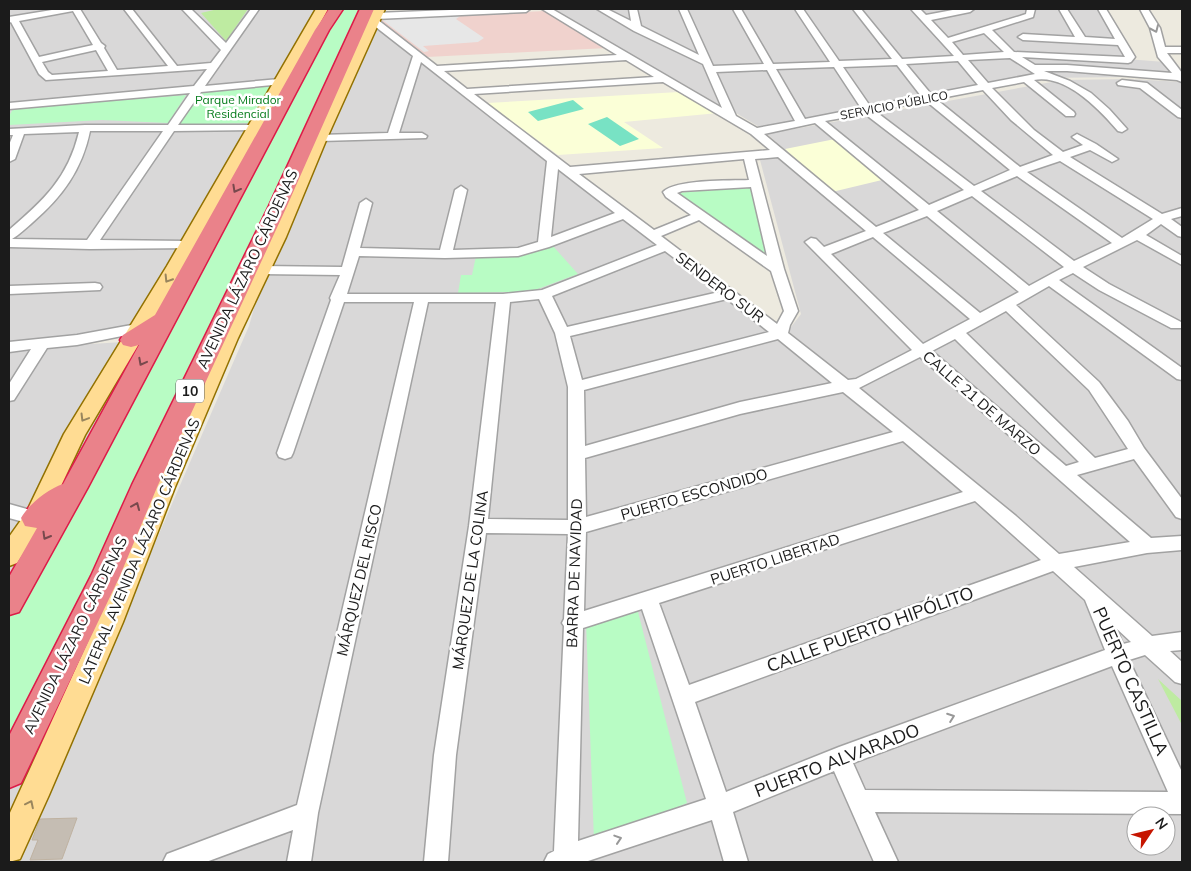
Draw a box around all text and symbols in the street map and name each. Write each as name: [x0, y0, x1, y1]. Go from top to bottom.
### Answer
one-way arrow: [1148, 24, 1159, 33]
street label: SERVICIO PÚBLICO: [839, 87, 949, 123]
park label: Parque Mirador Residencial: [195, 92, 282, 121]
street label: AVENIDA LÁZARO CÁRDENAS: [192, 166, 302, 372]
one-way arrow: [232, 184, 242, 193]
street label: SENDERO SUR: [672, 248, 768, 326]
one-way arrow: [164, 274, 174, 283]
street label: CALLE 21 DE MARZO: [919, 346, 1045, 460]
one-way arrow: [138, 357, 148, 366]
road number: 10: [176, 380, 204, 402]
one-way arrow: [81, 413, 91, 422]
street label: LATERAL AVENIDA LÁZARO CÁRDENAS: [75, 416, 203, 686]
street label: PUERTO ESCONDIDO: [618, 464, 770, 524]
street label: MÁRQUEZ DE LA COLINA: [448, 489, 492, 671]
street label: BARRA DE NAVIDAD: [562, 498, 586, 648]
one-way arrow: [130, 502, 141, 511]
street label: MÁRQUEZ DEL RISCO: [332, 502, 386, 658]
street label: PUERTO LIBERTAD: [708, 529, 842, 589]
one-way arrow: [43, 530, 53, 539]
street label: AVENIDA LÁZARO CÁRDENAS: [19, 533, 131, 737]
street label: CALLE PUERTO HIPÓLITO: [763, 581, 977, 677]
street label: PUERTO CASTILLA: [1088, 603, 1174, 759]
one-way arrow: [946, 713, 955, 723]
street label: PUERTO ALVARADO: [751, 718, 923, 802]
one-way arrow: [24, 800, 34, 809]
north arrow: [1126, 806, 1176, 856]
text: N: [1151, 814, 1172, 833]
one-way arrow: [613, 835, 622, 845]

